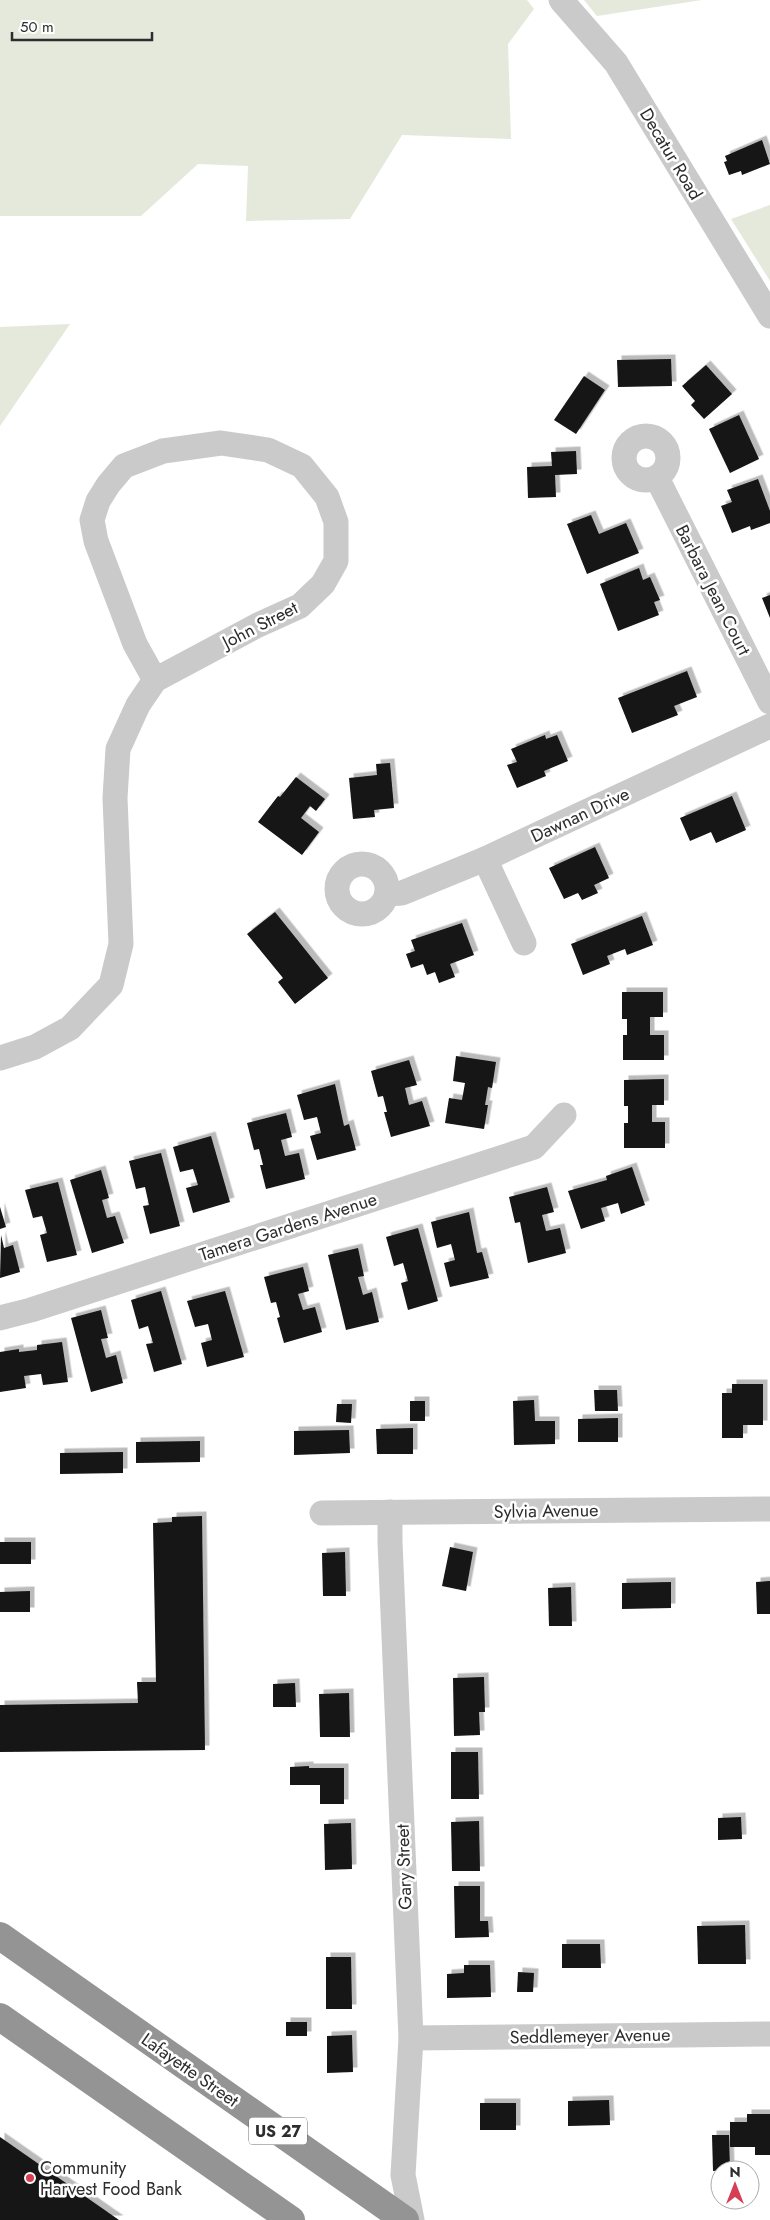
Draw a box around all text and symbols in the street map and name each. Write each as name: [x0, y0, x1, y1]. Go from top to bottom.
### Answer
scale bar: [12, 10, 152, 42]
text: 50 m: [20, 16, 54, 38]
street label: Decatur Road: [633, 103, 709, 205]
street label: Barbara Jean Court: [669, 520, 757, 660]
street label: John Street: [216, 595, 303, 656]
street label: Dawnan Drive: [526, 781, 634, 849]
street label: Tamera Gardens Avenue: [196, 1186, 380, 1268]
street label: Sylvia Avenue: [493, 1497, 599, 1525]
street label: Gary Street: [389, 1823, 418, 1910]
street label: Seddlemeyer Avenue: [509, 2022, 671, 2050]
street label: Lafayette Street: [136, 2027, 245, 2114]
road number: US 27: [249, 2118, 307, 2144]
place label: Community Harvest Food Bank: [40, 2155, 182, 2202]
north arrow: [710, 2160, 760, 2210]
text: N: [729, 2162, 741, 2182]
marker: Community Harvest Food Bank: [24, 2172, 36, 2184]

